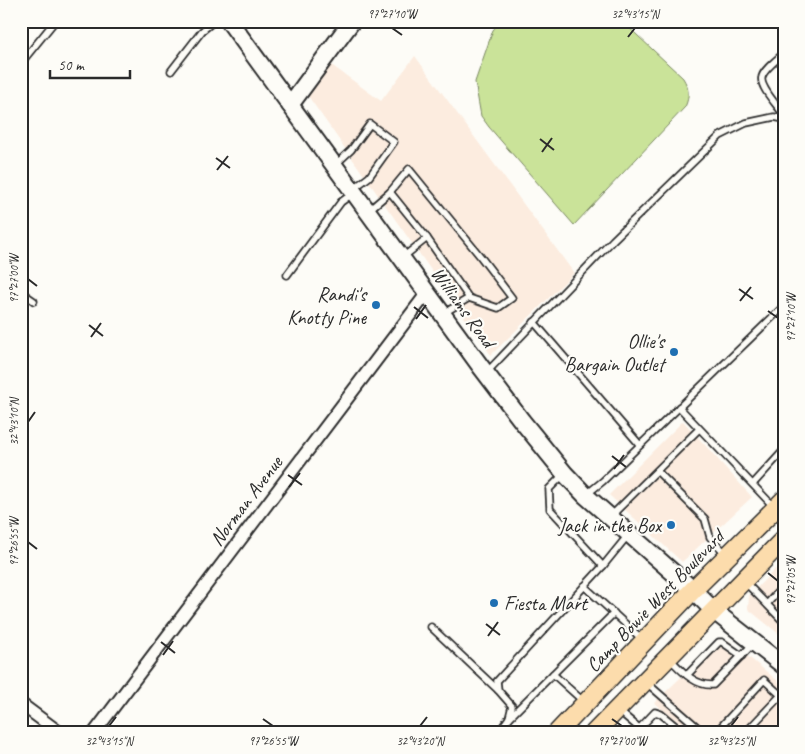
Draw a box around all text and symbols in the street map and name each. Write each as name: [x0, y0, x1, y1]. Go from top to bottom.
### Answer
text: 97°27'10"W: [368, 6, 419, 22]
text: 32°43'15"N: [611, 6, 660, 22]
scale bar: [50, 48, 130, 80]
text: 50 m: [58, 56, 85, 75]
text: 97°27'00"W: [6, 252, 22, 303]
street label: Williams Road: [425, 262, 503, 355]
place label: Randi's Knotty Pine: [287, 282, 368, 330]
text: 97°27'10"W: [783, 291, 799, 342]
marker: Randi's Knotty Pine: [370, 299, 382, 311]
place label: Ollie's Bargain Outlet: [565, 329, 667, 377]
marker: Ollie's Bargain Outlet: [668, 346, 680, 358]
text: 32°43'10"N: [6, 397, 22, 446]
street label: Norman Avenue: [204, 450, 289, 551]
place label: Jack in the Box: [557, 513, 663, 538]
text: 97°26'55"W: [6, 515, 22, 566]
marker: Jack in the Box: [665, 519, 677, 531]
street label: Camp Bowie West Boulevard: [581, 522, 732, 677]
text: 97°27'05"W: [783, 554, 799, 605]
place label: Fiesta Mart: [504, 591, 589, 616]
marker: Fiesta Mart: [488, 597, 500, 609]
text: 32°43'15"N: [85, 733, 134, 749]
text: 97°26'55"W: [249, 733, 300, 749]
text: 32°43'20"N: [396, 733, 445, 749]
text: 97°27'00"W: [598, 733, 649, 749]
text: 32°43'25"N: [707, 733, 756, 749]

